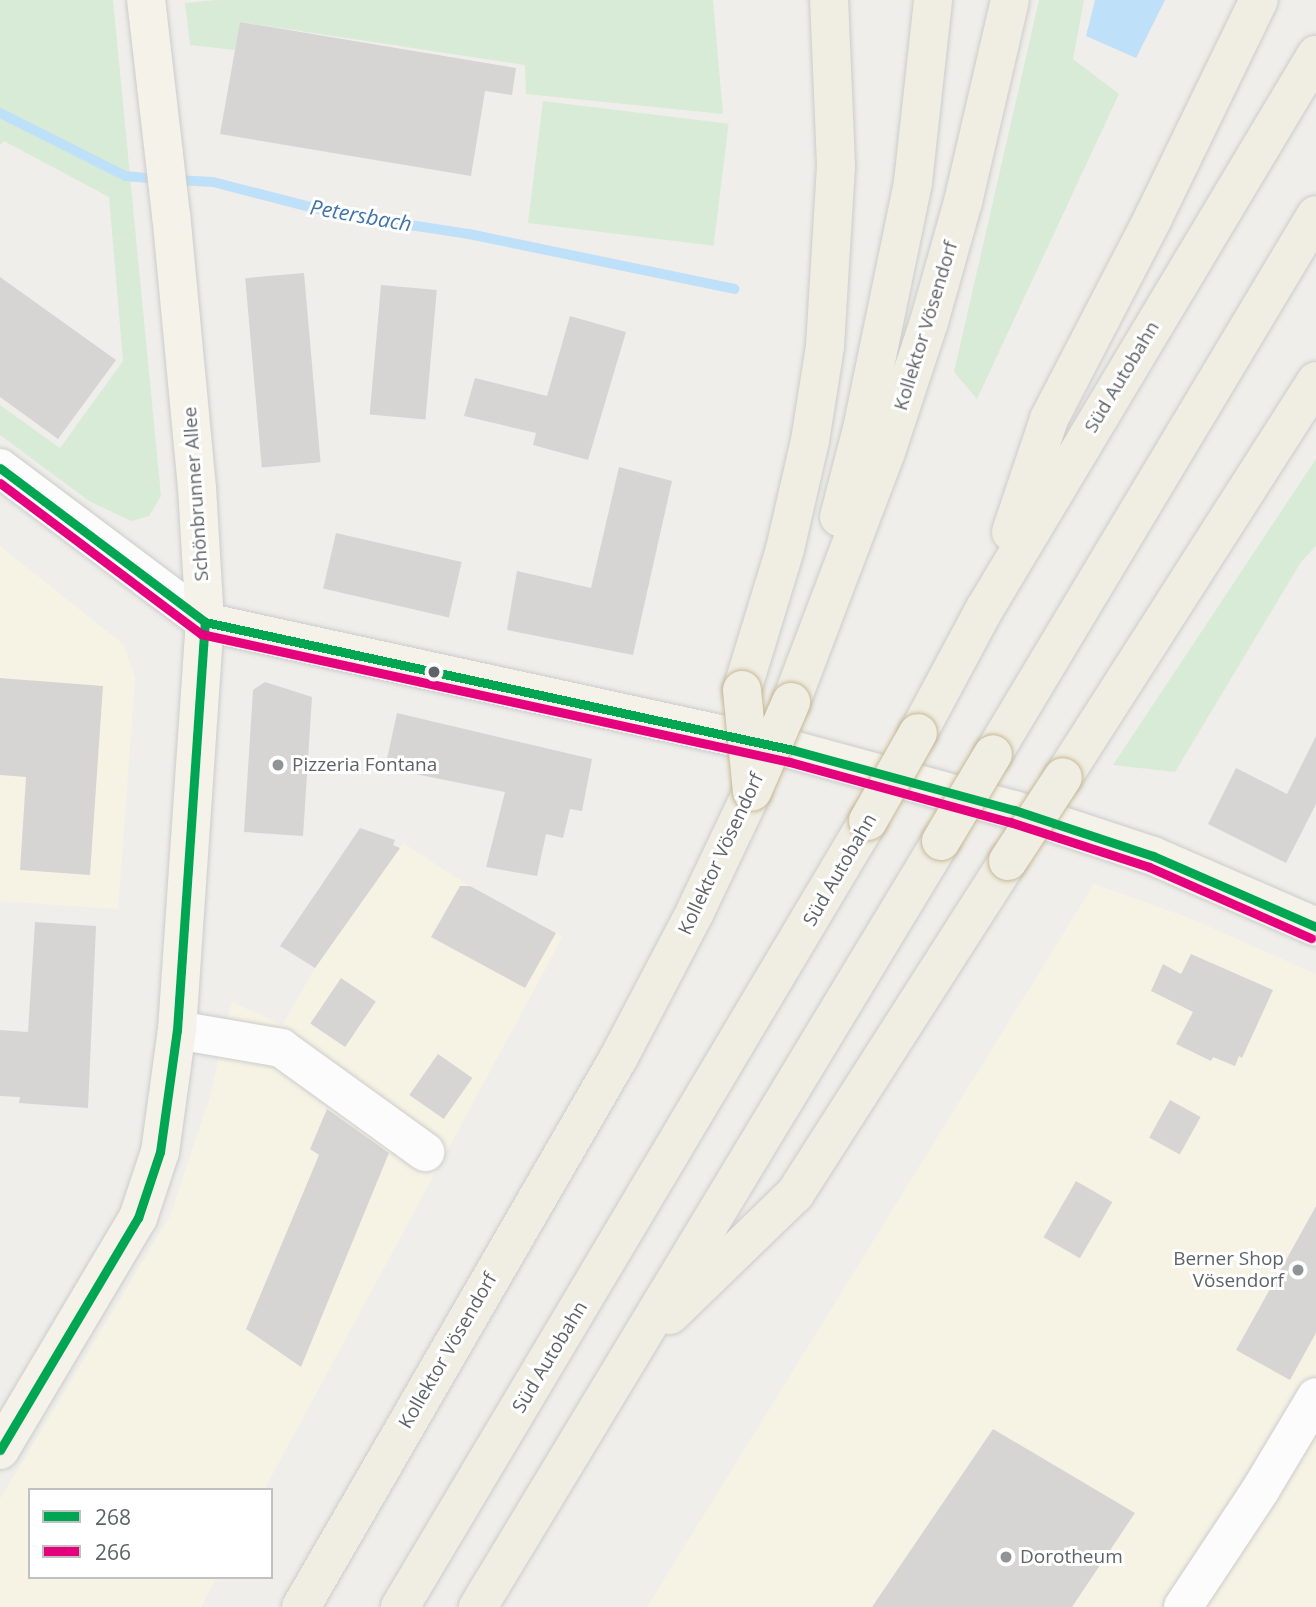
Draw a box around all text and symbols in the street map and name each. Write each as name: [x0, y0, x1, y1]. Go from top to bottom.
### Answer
water label: Petersbach: [308, 194, 414, 236]
street label: Kollektor Vösendorf: [889, 239, 963, 413]
street label: Süd Autobahn: [1080, 317, 1164, 437]
street label: Schönbrunner Allee: [179, 406, 213, 582]
unlabelled marker: [427, 665, 441, 679]
place label: Pizzeria Fontana: [292, 754, 437, 776]
marker: Pizzeria Fontana: [270, 757, 286, 773]
street label: Kollektor Vösendorf: [674, 770, 768, 938]
street label: Süd Autobahn: [799, 810, 881, 930]
place label: Berner Shop Vösendorf: [1173, 1248, 1284, 1292]
marker: Berner Shop Vösendorf: [1290, 1262, 1306, 1278]
street label: Kollektor Vösendorf: [394, 1269, 502, 1433]
street label: Süd Autobahn: [508, 1297, 592, 1417]
legend: [28, 1488, 273, 1579]
text: 268: [95, 1503, 131, 1531]
text: 266: [95, 1538, 131, 1566]
place label: Dorotheum: [1020, 1546, 1123, 1568]
marker: Dorotheum: [998, 1549, 1014, 1565]

